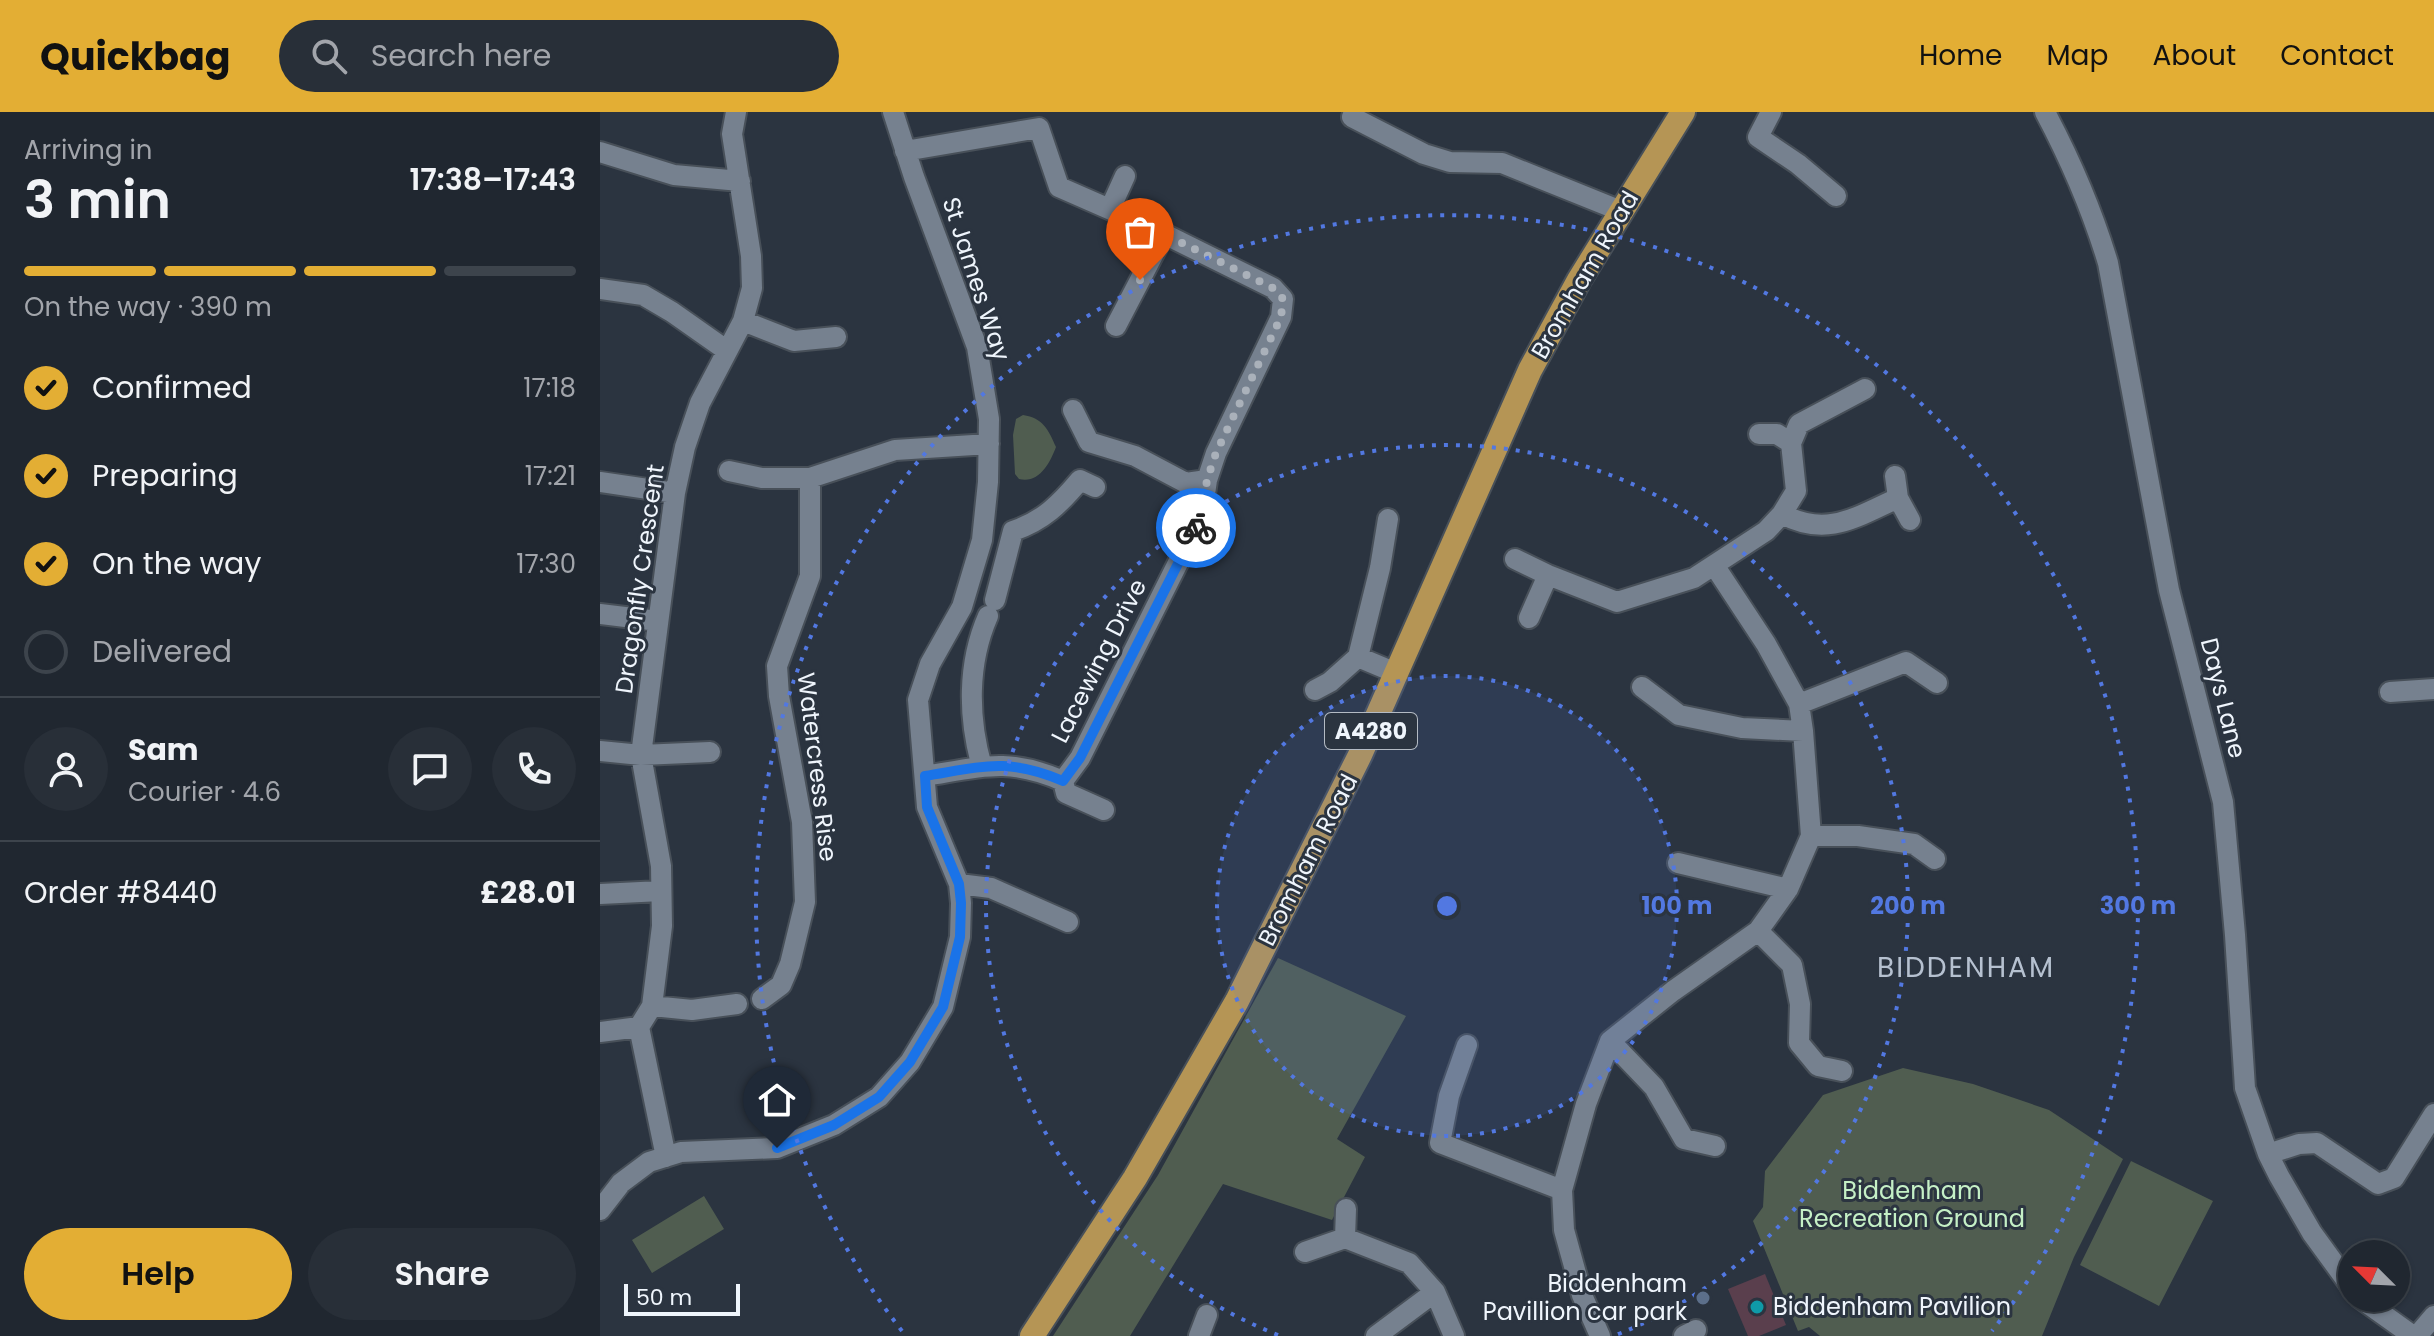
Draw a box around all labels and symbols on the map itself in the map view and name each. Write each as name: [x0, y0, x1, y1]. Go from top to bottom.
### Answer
street label: Bromham Road: [1523, 185, 1646, 365]
street label: St James Way: [935, 193, 1019, 365]
pin: [1106, 198, 1174, 280]
street label: Dragonfly Crescent: [607, 462, 672, 696]
courier: [1156, 488, 1236, 568]
street label: Lacewing Drive: [1043, 573, 1154, 748]
street label: Days Lane: [2193, 634, 2254, 761]
street label: Watercress Rise: [790, 671, 845, 863]
road number: A4280: [1325, 713, 1417, 749]
street label: Bromham Road: [1250, 768, 1365, 951]
text: 100 m: [1642, 889, 1712, 922]
text: 200 m: [1870, 889, 1946, 922]
text: 300 m: [2100, 889, 2176, 922]
centre of rings: [1433, 892, 1461, 920]
district label: BIDDENHAM: [1877, 948, 2055, 987]
pin: [743, 1066, 811, 1148]
park label: Biddenham Recreation Ground: [1799, 1174, 2025, 1235]
north arrow: [2338, 1240, 2410, 1312]
place label: Biddenham Pavillion car park: [1483, 1267, 1688, 1328]
scale bar: [624, 1280, 740, 1316]
marker: Biddenham Pavillion car park: [1694, 1289, 1712, 1307]
place label: Biddenham Pavilion: [1773, 1290, 2011, 1323]
marker: Biddenham Pavilion: [1748, 1298, 1766, 1316]

